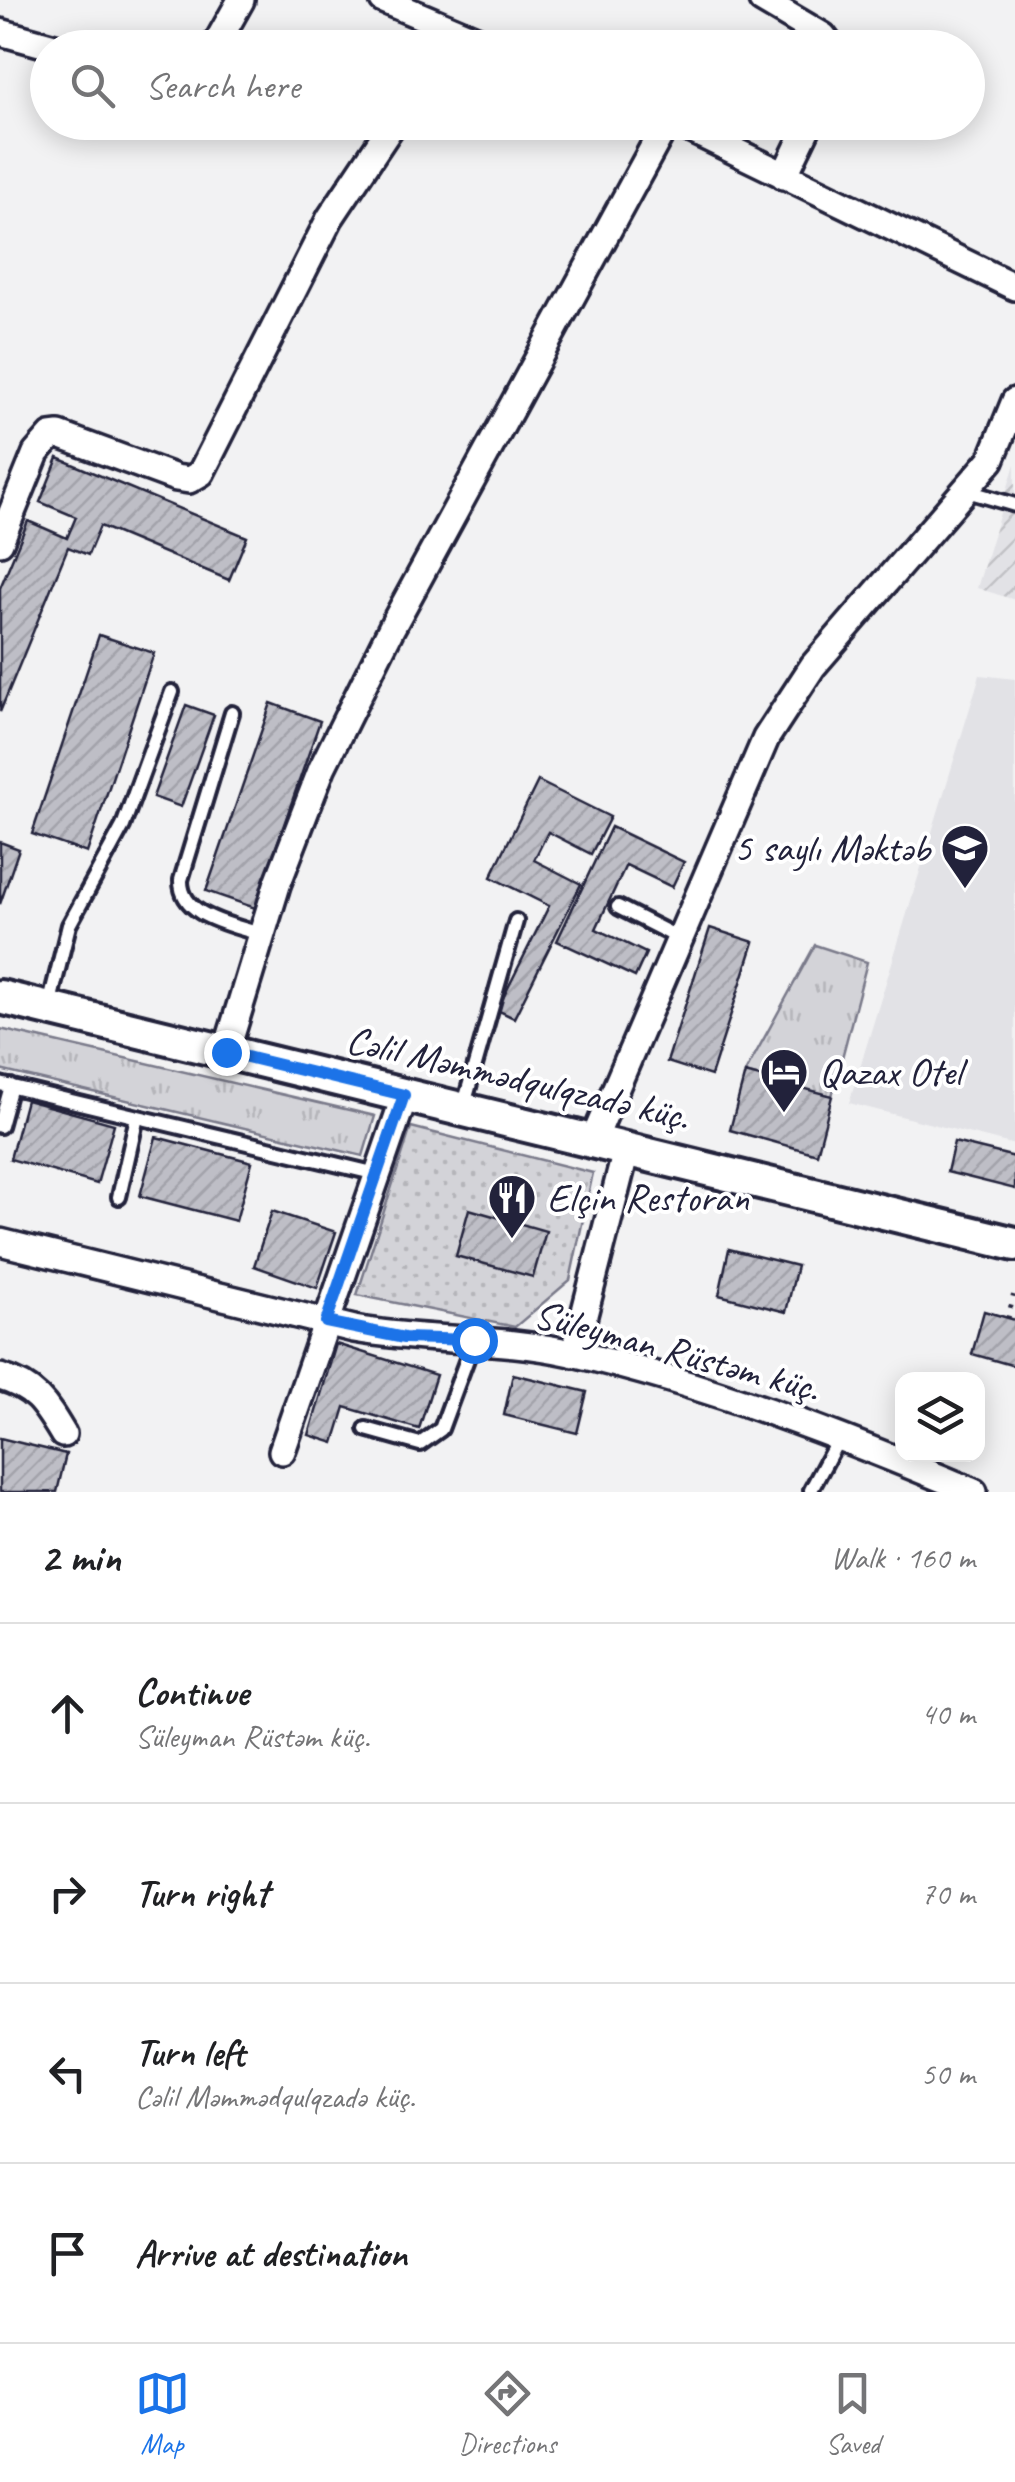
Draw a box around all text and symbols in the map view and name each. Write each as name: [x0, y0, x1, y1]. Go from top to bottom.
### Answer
search box: [30, 30, 985, 140]
icon: search: [65, 58, 120, 113]
text: Search here: [145, 62, 300, 109]
school or university icon: 5 saylı Məktəb: [939, 822, 991, 890]
place label: 5 saylı Məktəb: [734, 823, 933, 873]
street label: Cəlil Məmmədqulqzadə küç.: [342, 1014, 694, 1142]
route end: [204, 1030, 250, 1076]
hotel icon: Qazax Otel: [758, 1046, 810, 1114]
place label: Qazax Otel: [819, 1047, 969, 1097]
restaurant icon: Elçin Restoran: [486, 1172, 538, 1240]
place label: Elçin Restoran: [547, 1173, 750, 1223]
street label: Süleyman Rüstəm küç.: [529, 1289, 825, 1413]
route start: [452, 1318, 498, 1364]
map controls: [895, 1372, 985, 1462]
button: layers: [895, 1372, 985, 1462]
text: 2 min: [40, 1531, 120, 1584]
text: Walk · 160 m: [831, 1537, 975, 1578]
text: Continue: [135, 1669, 249, 1716]
icon: ahead: [40, 1686, 95, 1741]
text: 40 m: [921, 1693, 975, 1734]
text: Süleyman Rüstəm küç.: [135, 1716, 370, 1757]
icon: right: [40, 1866, 95, 1921]
text: Turn right: [135, 1870, 269, 1917]
text: 70 m: [921, 1873, 975, 1914]
text: Turn left: [135, 2029, 245, 2076]
icon: left: [40, 2046, 95, 2101]
text: 50 m: [921, 2053, 975, 2094]
text: Cəlil Məmmədqulqzadə küç.: [135, 2076, 415, 2117]
icon: arrive: [40, 2226, 95, 2281]
text: Arrive at destination: [135, 2230, 407, 2277]
tab: Map: [135, 2366, 190, 2461]
tab: Directions: [459, 2366, 556, 2461]
tab: Saved: [825, 2366, 880, 2461]

